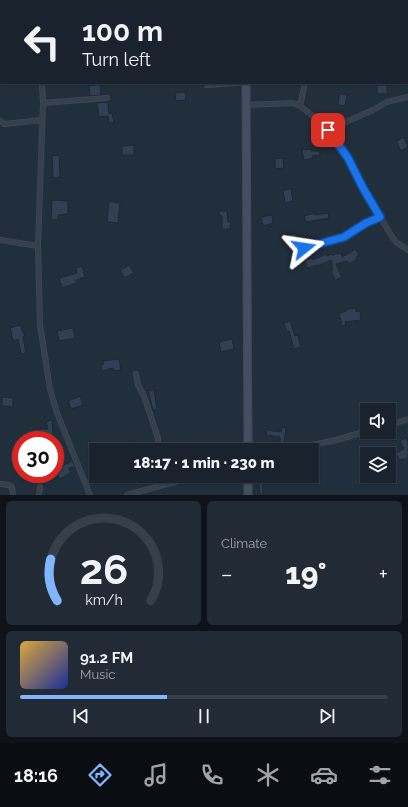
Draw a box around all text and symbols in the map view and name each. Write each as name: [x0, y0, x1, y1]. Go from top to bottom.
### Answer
text: 100 m: [82, 15, 163, 48]
icon: left: [16, 16, 68, 68]
text: Turn left: [82, 49, 151, 70]
pin: [311, 113, 345, 147]
icon: arrive: [317, 119, 339, 141]
position arrow: [283, 227, 325, 269]
map controls: [360, 403, 396, 483]
button: sound: [360, 403, 396, 439]
speed limit sign: 30: [12, 431, 64, 483]
button: layers: [360, 447, 396, 483]
text: 18:17 · 1 min · 230 m: [133, 454, 275, 472]
text: Climate: [221, 536, 267, 551]
text: 26: [79, 545, 128, 594]
text: 19°: [285, 556, 326, 591]
text: −: [221, 561, 233, 587]
text: +: [379, 561, 388, 587]
text: km/h: [85, 592, 122, 608]
text: 91.2 FM: [80, 649, 133, 667]
text: Music: [80, 667, 115, 682]
icon: previous: [70, 705, 92, 727]
icon: pause: [193, 705, 215, 727]
icon: next: [316, 705, 338, 727]
icon: directions: [86, 761, 114, 789]
icon: music: [142, 761, 170, 789]
icon: phone: [198, 761, 226, 789]
icon: climate: [254, 761, 282, 789]
icon: car: [310, 761, 338, 789]
icon: filters: [366, 761, 394, 789]
text: 18:16: [14, 765, 58, 786]

